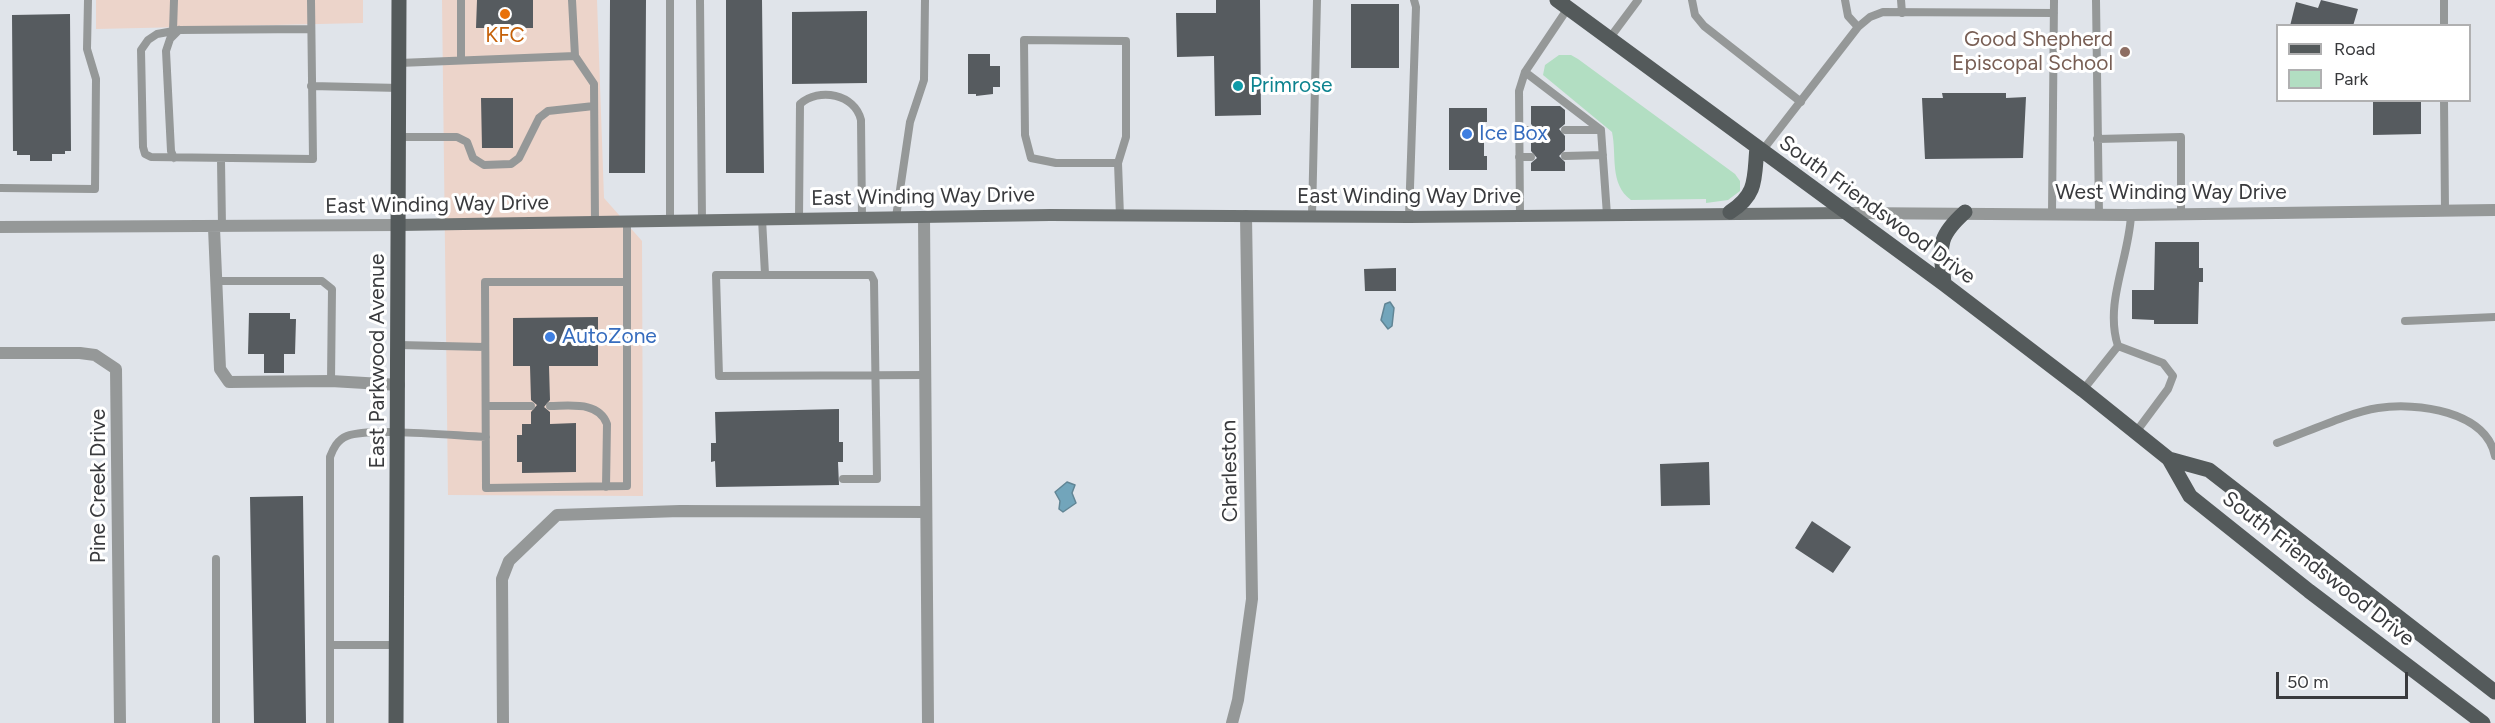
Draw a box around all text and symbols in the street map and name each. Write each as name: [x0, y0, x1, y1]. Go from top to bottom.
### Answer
marker: KFC: [498, 7, 512, 21]
place label: KFC: [485, 23, 525, 49]
legend: [2276, 24, 2471, 102]
place label: Good Shepherd Episcopal School: [1952, 27, 2113, 77]
text: Road: [2334, 38, 2375, 60]
marker: Good Shepherd Episcopal School: [2118, 45, 2132, 59]
text: Park: [2334, 68, 2368, 90]
place label: Primrose: [1250, 73, 1332, 99]
marker: Primrose: [1231, 79, 1245, 93]
place label: Ice Box: [1479, 121, 1548, 147]
marker: Ice Box: [1460, 127, 1474, 141]
street label: South Friendswood Drive: [1774, 130, 1980, 290]
street label: West Winding Way Drive: [2055, 180, 2287, 206]
street label: East Winding Way Drive: [811, 182, 1035, 212]
street label: East Winding Way Drive: [1297, 184, 1521, 210]
street label: East Winding Way Drive: [325, 190, 549, 220]
street label: East Parkwood Avenue: [365, 253, 391, 469]
place label: AutoZone: [562, 324, 657, 350]
marker: AutoZone: [543, 330, 557, 344]
street label: Pine Creek Drive: [86, 409, 112, 563]
street label: Charleston: [1217, 420, 1243, 522]
street label: South Friendswood Drive: [2217, 486, 2419, 652]
scale bar: [2279, 660, 2411, 698]
text: 50 m: [2287, 671, 2329, 693]

